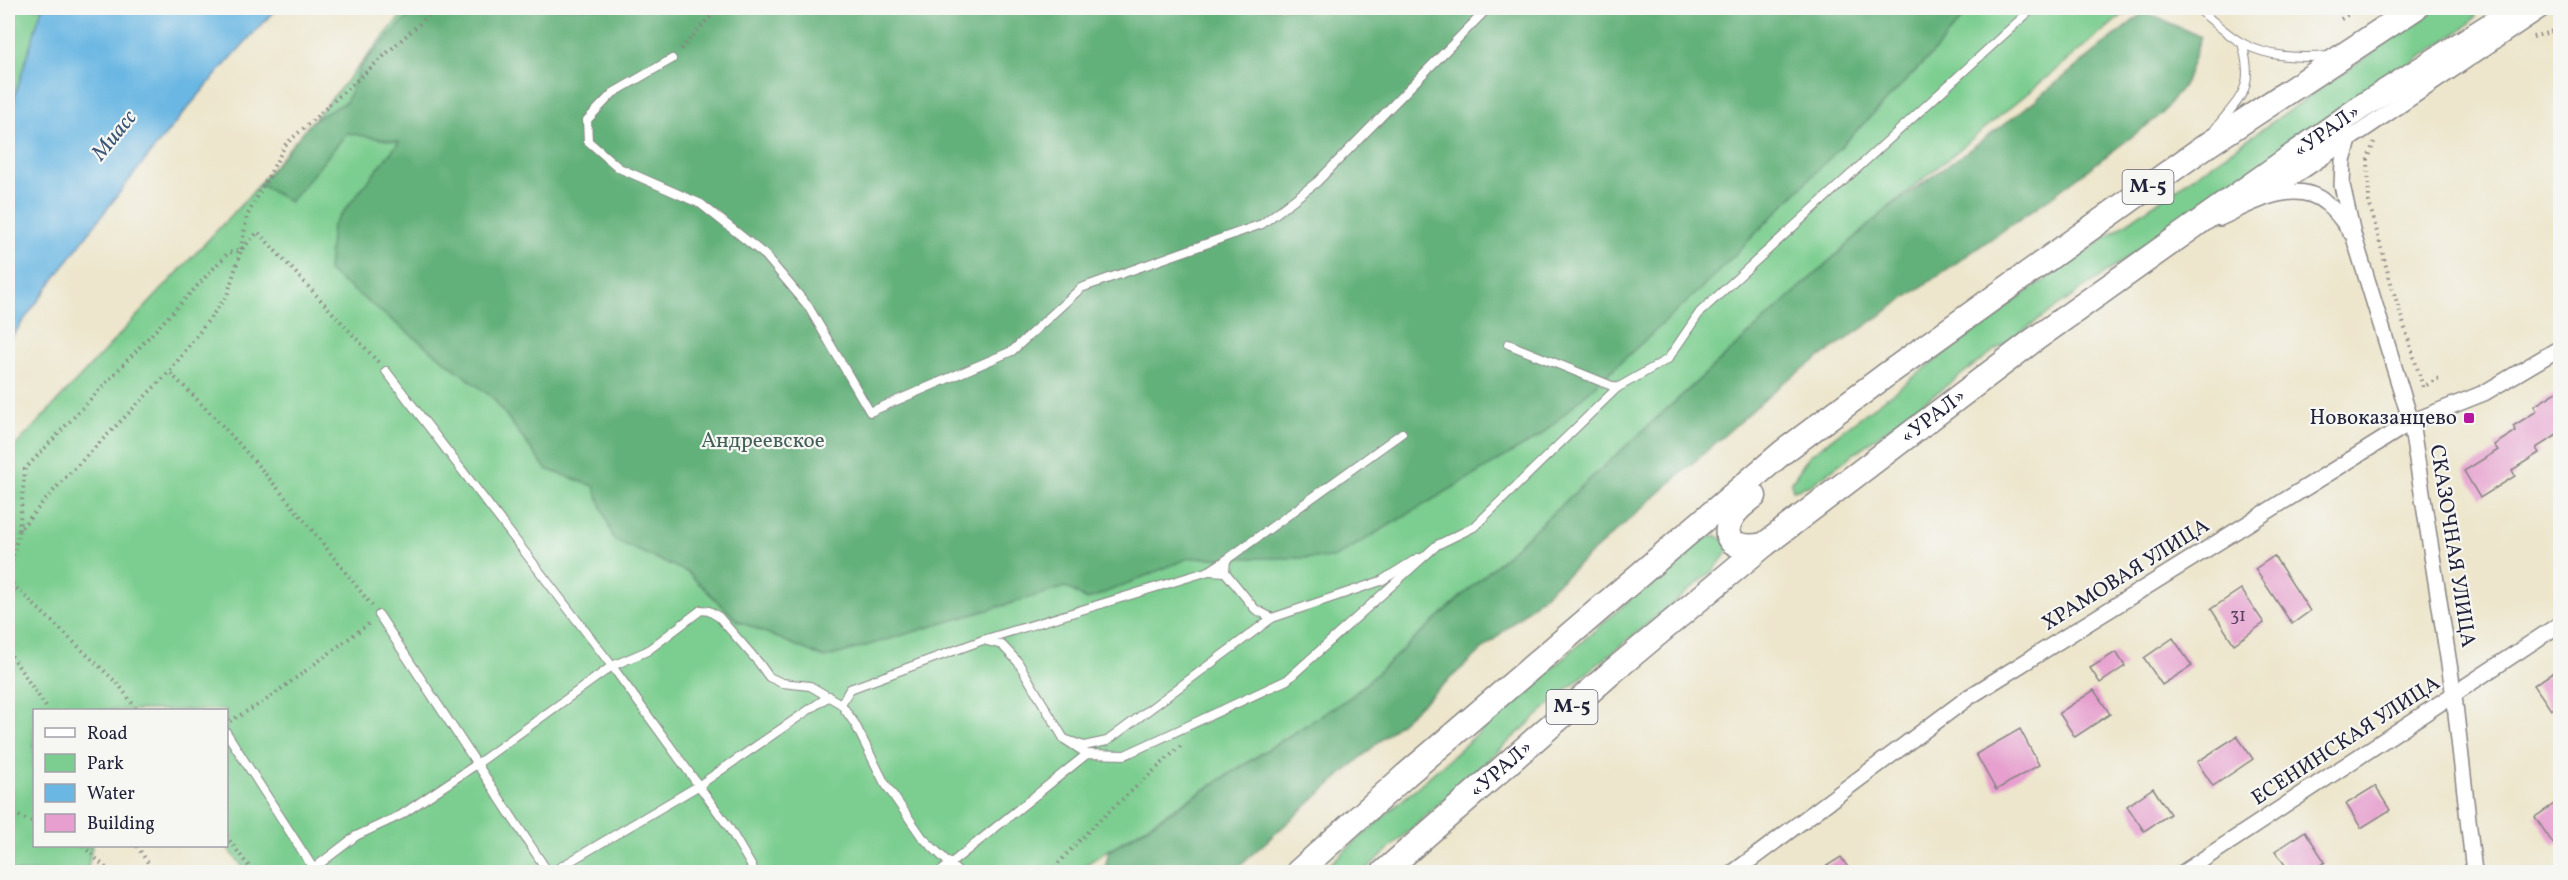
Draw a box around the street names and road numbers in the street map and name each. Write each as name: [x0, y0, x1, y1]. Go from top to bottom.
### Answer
street label: «УРАЛ»: [2288, 98, 2366, 165]
road number: М-5: [2122, 170, 2174, 204]
street label: «УРАЛ»: [1894, 382, 1972, 451]
street label: СКАЗОЧНАЯ УЛИЦА: [2422, 443, 2482, 650]
street label: ХРАМОВАЯ УЛИЦА: [2037, 512, 2215, 638]
street label: ЕСЕНИНСКАЯ УЛИЦА: [2246, 669, 2446, 813]
road number: М-5: [1546, 690, 1598, 724]
street label: «УРАЛ»: [1463, 733, 1539, 805]

